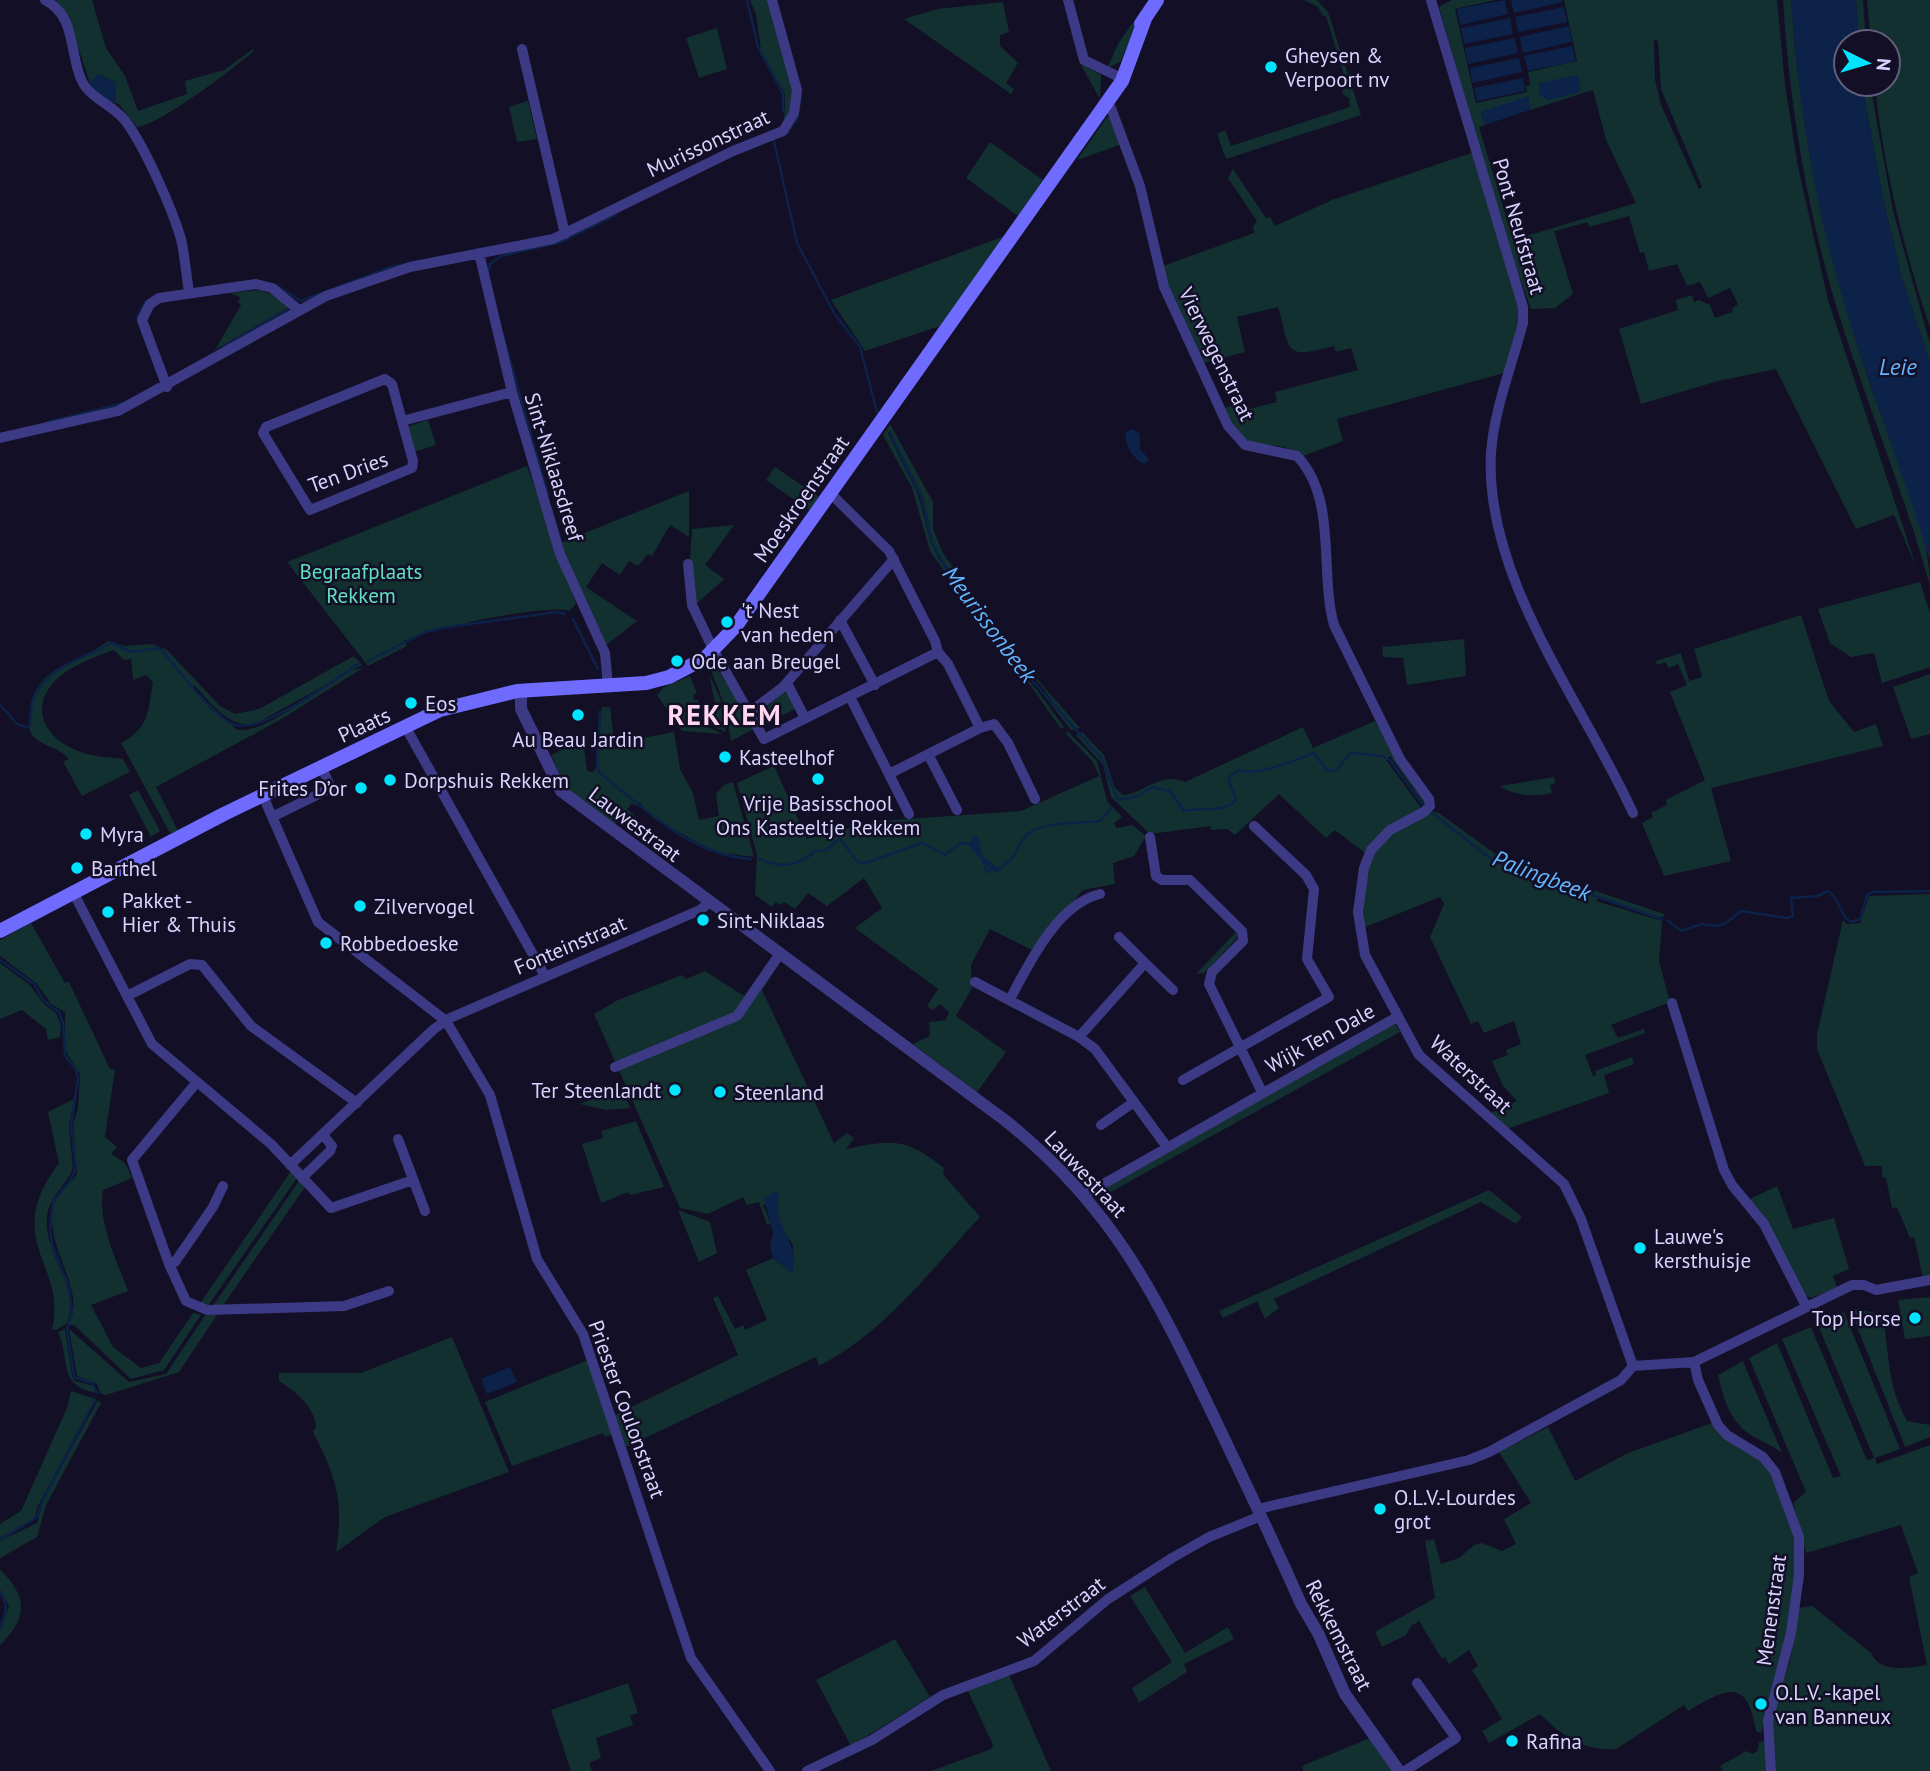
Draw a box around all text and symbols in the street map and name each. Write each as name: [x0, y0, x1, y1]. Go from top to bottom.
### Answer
north arrow: [1832, 28, 1902, 98]
place label: Gheysen & Verpoort nv: [1284, 42, 1390, 93]
text: N: [1871, 57, 1896, 72]
marker: Gheysen & Verpoort nv: [1263, 59, 1279, 75]
street label: Murissonstraat: [642, 103, 774, 183]
street label: Pont Neufstraat: [1487, 155, 1551, 297]
street label: Vierwegenstraat: [1173, 282, 1261, 425]
water label: Leie: [1879, 352, 1917, 381]
street label: Sint-Niklaasdreef: [519, 389, 590, 546]
street label: Moeskroenstraat: [747, 430, 855, 568]
street label: Ten Dries: [305, 445, 391, 499]
park label: Begraafplaats Rekkem: [300, 558, 422, 609]
water label: Meurissonbeek: [937, 560, 1044, 689]
place label: 't Nest van heden: [741, 597, 834, 648]
marker: 't Nest van heden: [719, 614, 735, 630]
place label: Ode aan Breugel: [691, 648, 840, 675]
marker: Ode aan Breugel: [669, 653, 685, 669]
place label: Eos: [425, 690, 456, 717]
marker: Eos: [403, 695, 419, 711]
district label: REKKEM: [667, 696, 783, 733]
street label: Plaats: [334, 701, 394, 749]
marker: Au Beau Jardin: [570, 707, 586, 723]
place label: Au Beau Jardin: [512, 726, 644, 753]
place label: Kasteelhof: [739, 744, 835, 771]
marker: Kasteelhof: [717, 749, 733, 765]
place label: Dorpshuis Rekkem: [404, 767, 569, 794]
marker: Vrije Basisschool Ons Kasteeltje Rekkem: [810, 771, 826, 787]
marker: Dorpshuis Rekkem: [382, 772, 398, 788]
place label: Frites D’or: [258, 775, 347, 802]
marker: Frites D’or: [353, 780, 369, 796]
street label: Lauwestraat: [583, 780, 687, 868]
place label: Vrije Basisschool Ons Kasteeltje Rekkem: [716, 790, 920, 841]
place label: Myra: [100, 821, 144, 848]
marker: Myra: [78, 826, 94, 842]
water label: Palingbeek: [1489, 843, 1597, 908]
place label: Barthel: [91, 855, 157, 882]
marker: Barthel: [69, 860, 85, 876]
place label: Pakket - Hier & Thuis: [122, 887, 236, 938]
place label: Zilvervogel: [374, 893, 474, 920]
marker: Zilvervogel: [352, 898, 368, 914]
marker: Pakket - Hier & Thuis: [100, 904, 116, 920]
place label: Sint-Niklaas: [717, 907, 825, 934]
street label: Fonteinstraat: [510, 909, 630, 981]
marker: Sint-Niklaas: [695, 912, 711, 928]
place label: Robbedoeske: [340, 930, 459, 957]
marker: Robbedoeske: [318, 935, 334, 951]
street label: Wijk Ten Dale: [1261, 997, 1379, 1079]
street label: Waterstraat: [1424, 1029, 1518, 1119]
place label: Ter Steenlandt: [532, 1077, 661, 1104]
place label: Steenland: [734, 1079, 824, 1106]
marker: Ter Steenlandt: [667, 1082, 683, 1098]
marker: Steenland: [712, 1084, 728, 1100]
street label: Lauwestraat: [1039, 1125, 1133, 1223]
place label: Lauwe's kersthuisje: [1654, 1223, 1751, 1274]
marker: Lauwe's kersthuisje: [1632, 1240, 1648, 1256]
place label: Top Horse: [1812, 1305, 1901, 1332]
marker: Top Horse: [1907, 1310, 1923, 1326]
street label: Priester Coulonstraat: [582, 1316, 672, 1502]
place label: O.L.V.-Lourdes grot: [1394, 1484, 1516, 1535]
marker: O.L.V.-Lourdes grot: [1372, 1501, 1388, 1517]
street label: Menenstraat: [1750, 1553, 1792, 1667]
street label: Waterstraat: [1012, 1570, 1110, 1654]
street label: Rekkemstraat: [1300, 1575, 1378, 1695]
place label: O.L.V. -kapel van Banneux: [1775, 1679, 1891, 1730]
marker: O.L.V. -kapel van Banneux: [1753, 1696, 1769, 1712]
place label: Rafina: [1526, 1728, 1582, 1755]
marker: Rafina: [1504, 1733, 1520, 1749]

